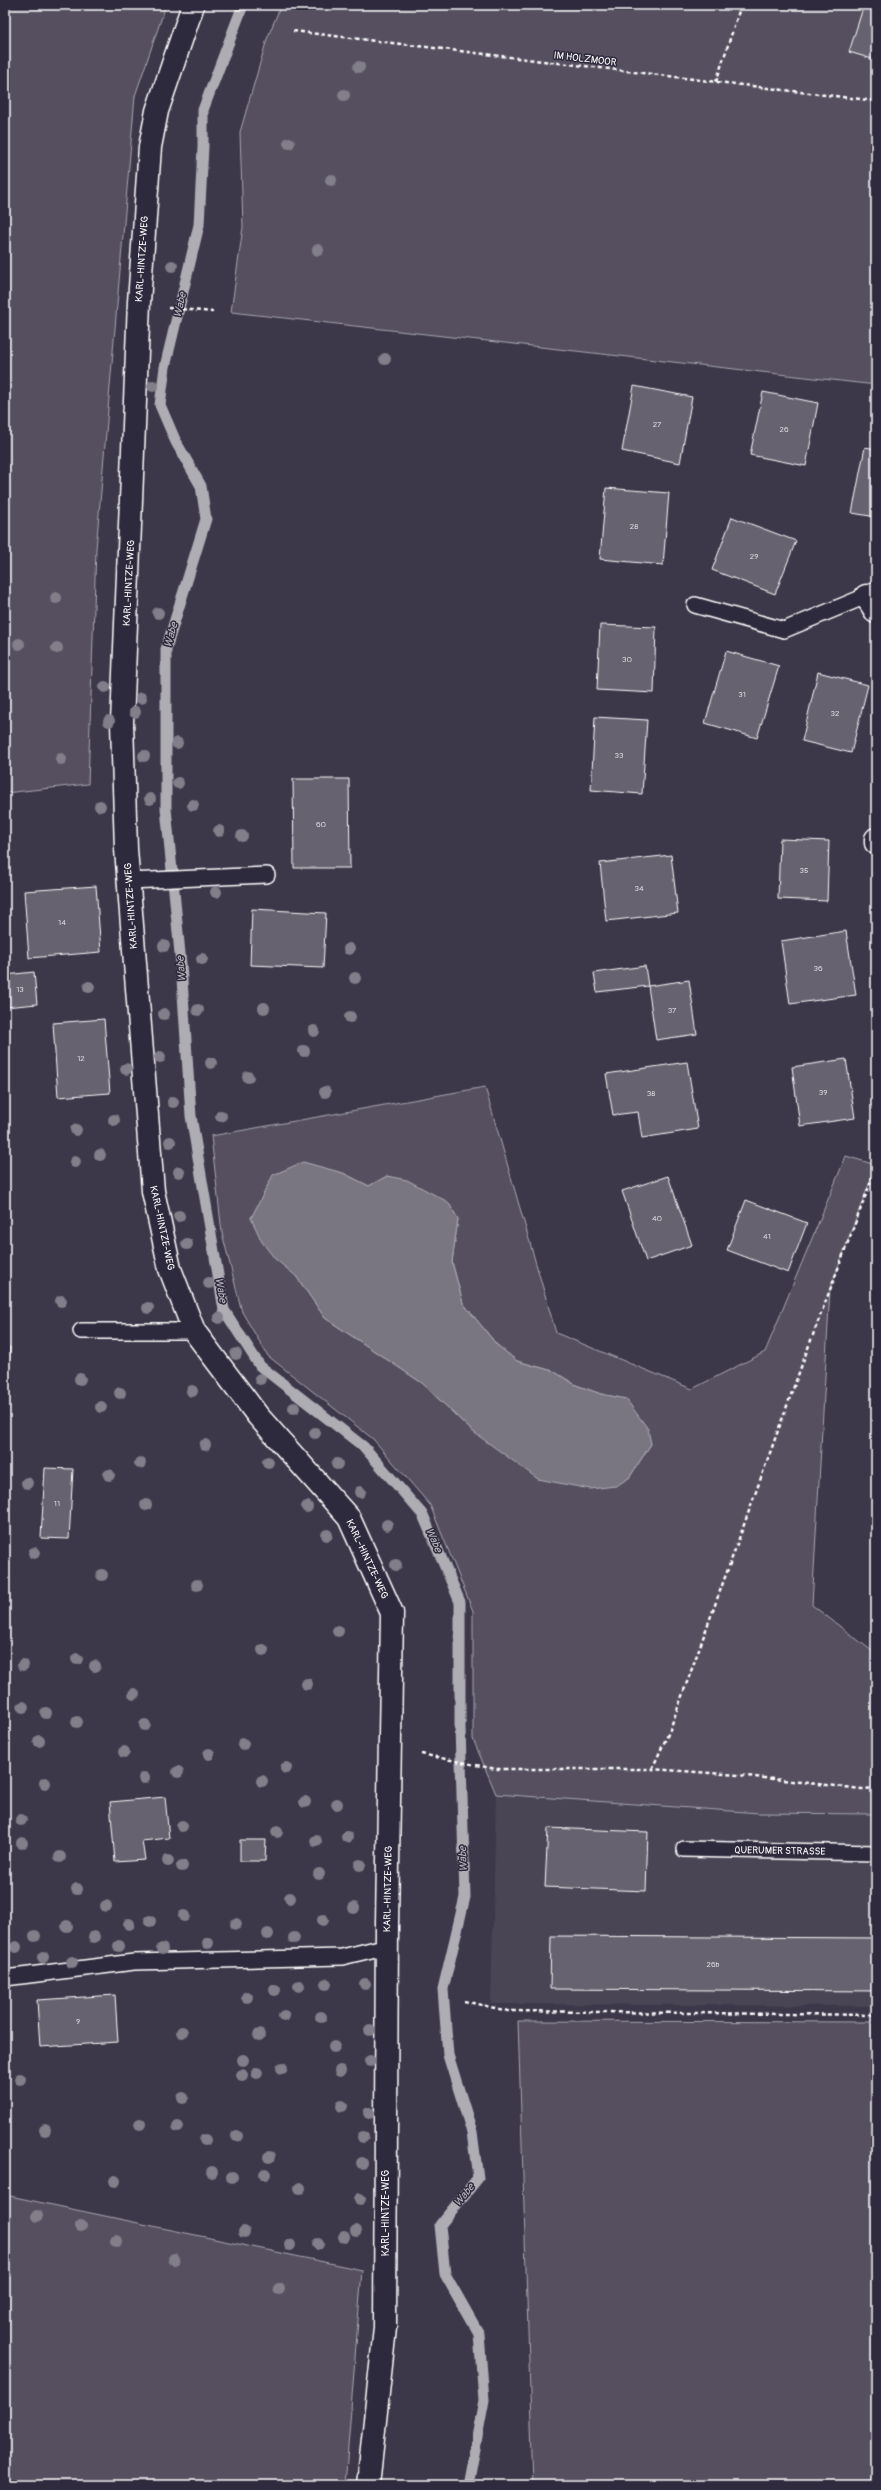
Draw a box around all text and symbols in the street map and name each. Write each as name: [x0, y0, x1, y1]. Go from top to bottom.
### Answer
street label: IM HOLZMOOR: [553, 49, 617, 69]
street label: KARL-HINTZE-WEG: [133, 215, 151, 302]
water label: Wabe: [171, 290, 190, 319]
house number: 27: [653, 420, 662, 429]
house number: 26: [779, 425, 789, 434]
house number: 28: [630, 522, 638, 531]
street label: KARL-HINTZE-WEG: [121, 539, 137, 626]
house number: 29: [750, 552, 758, 561]
water label: Wabe: [161, 620, 181, 649]
house number: 30: [622, 655, 632, 664]
house number: 31: [738, 690, 746, 699]
house number: 32: [831, 709, 840, 718]
house number: 33: [615, 751, 624, 760]
house number: 60: [316, 820, 327, 829]
street label: KARL-HINTZE-WEG: [122, 862, 140, 949]
house number: 35: [800, 866, 808, 875]
house number: 34: [634, 884, 644, 893]
house number: 14: [58, 918, 66, 927]
water label: Wabe: [174, 954, 188, 982]
house number: 36: [813, 964, 823, 973]
house number: 13: [16, 985, 24, 994]
house number: 37: [668, 1006, 677, 1015]
house number: 12: [77, 1054, 85, 1063]
house number: 39: [819, 1088, 827, 1097]
house number: 38: [647, 1089, 655, 1098]
street label: KARL-HINTZE-WEG: [147, 1185, 177, 1272]
house number: 40: [652, 1214, 663, 1223]
house number: 41: [763, 1232, 771, 1241]
water label: Wabe: [212, 1276, 230, 1305]
house number: 11: [54, 1499, 60, 1508]
street label: KARL-HINTZE-WEG: [343, 1517, 391, 1601]
water label: Wabe: [423, 1526, 446, 1556]
street label: QUERUMER STRASSE: [734, 1844, 826, 1858]
street label: KARL-HINTZE-WEG: [381, 1845, 395, 1932]
water label: Wabe: [456, 1845, 470, 1872]
house number: 26b: [706, 1960, 720, 1969]
house number: 9: [76, 2017, 80, 2026]
street label: KARL-HINTZE-WEG: [380, 2169, 392, 2256]
water label: Wabe: [451, 2180, 478, 2209]

